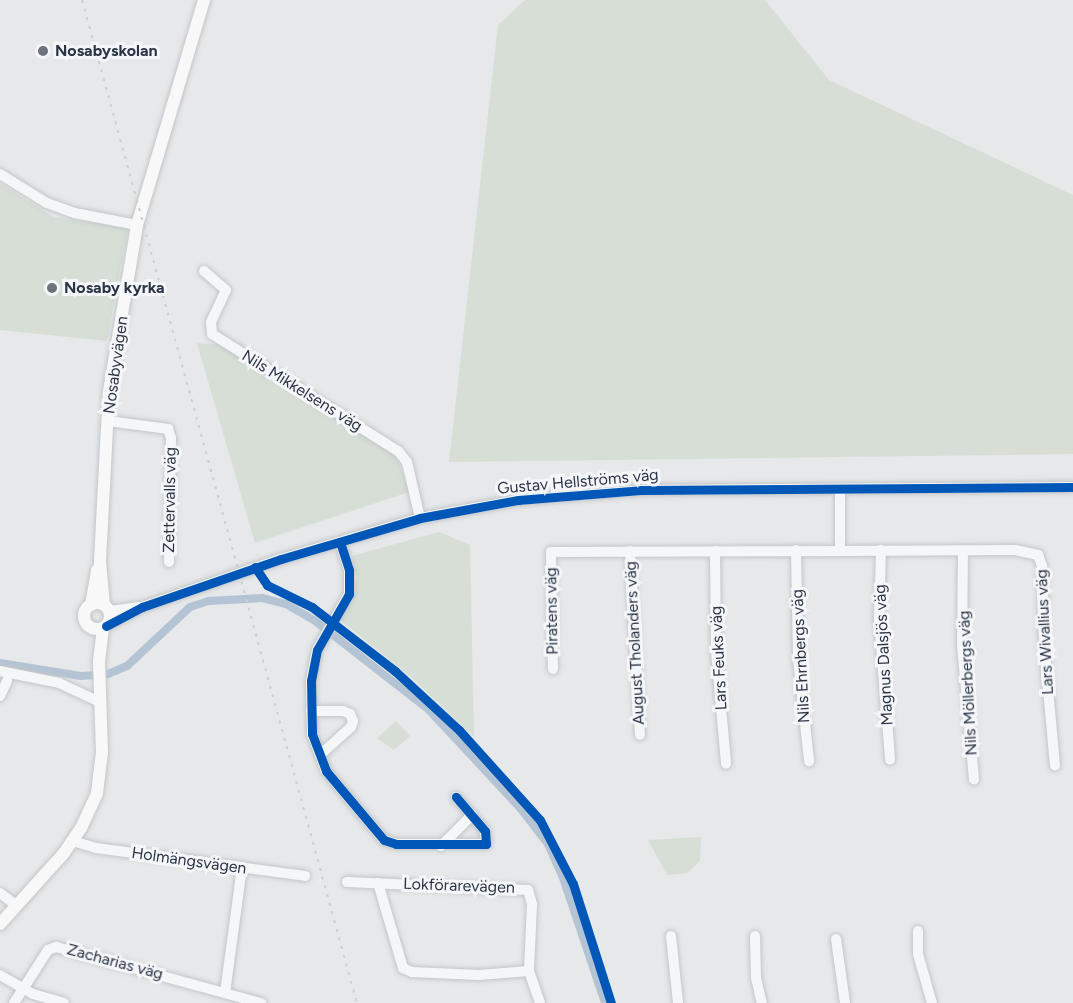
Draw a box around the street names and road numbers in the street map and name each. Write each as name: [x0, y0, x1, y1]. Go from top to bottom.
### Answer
street label: Nosabyvägen: [100, 315, 132, 415]
street label: Nils Mikkelsens väg: [238, 346, 366, 436]
street label: Zettervalls väg: [159, 447, 181, 553]
street label: Gustav Hellströms väg: [497, 465, 659, 499]
street label: August Tholanders väg: [621, 561, 649, 725]
street label: Piratens väg: [542, 567, 562, 655]
street label: Lars Wivallius väg: [1032, 569, 1058, 695]
street label: Magnus Dalsjös väg: [871, 584, 897, 726]
street label: Nils Ehrnbergs väg: [788, 589, 814, 723]
street label: Lars Feuks väg: [707, 605, 731, 711]
street label: Nils Möllerbergs väg: [955, 610, 981, 756]
street label: Holmängsvägen: [130, 843, 248, 879]
street label: Lokförarevägen: [403, 874, 515, 898]
street label: Zacharias väg: [65, 940, 165, 984]

